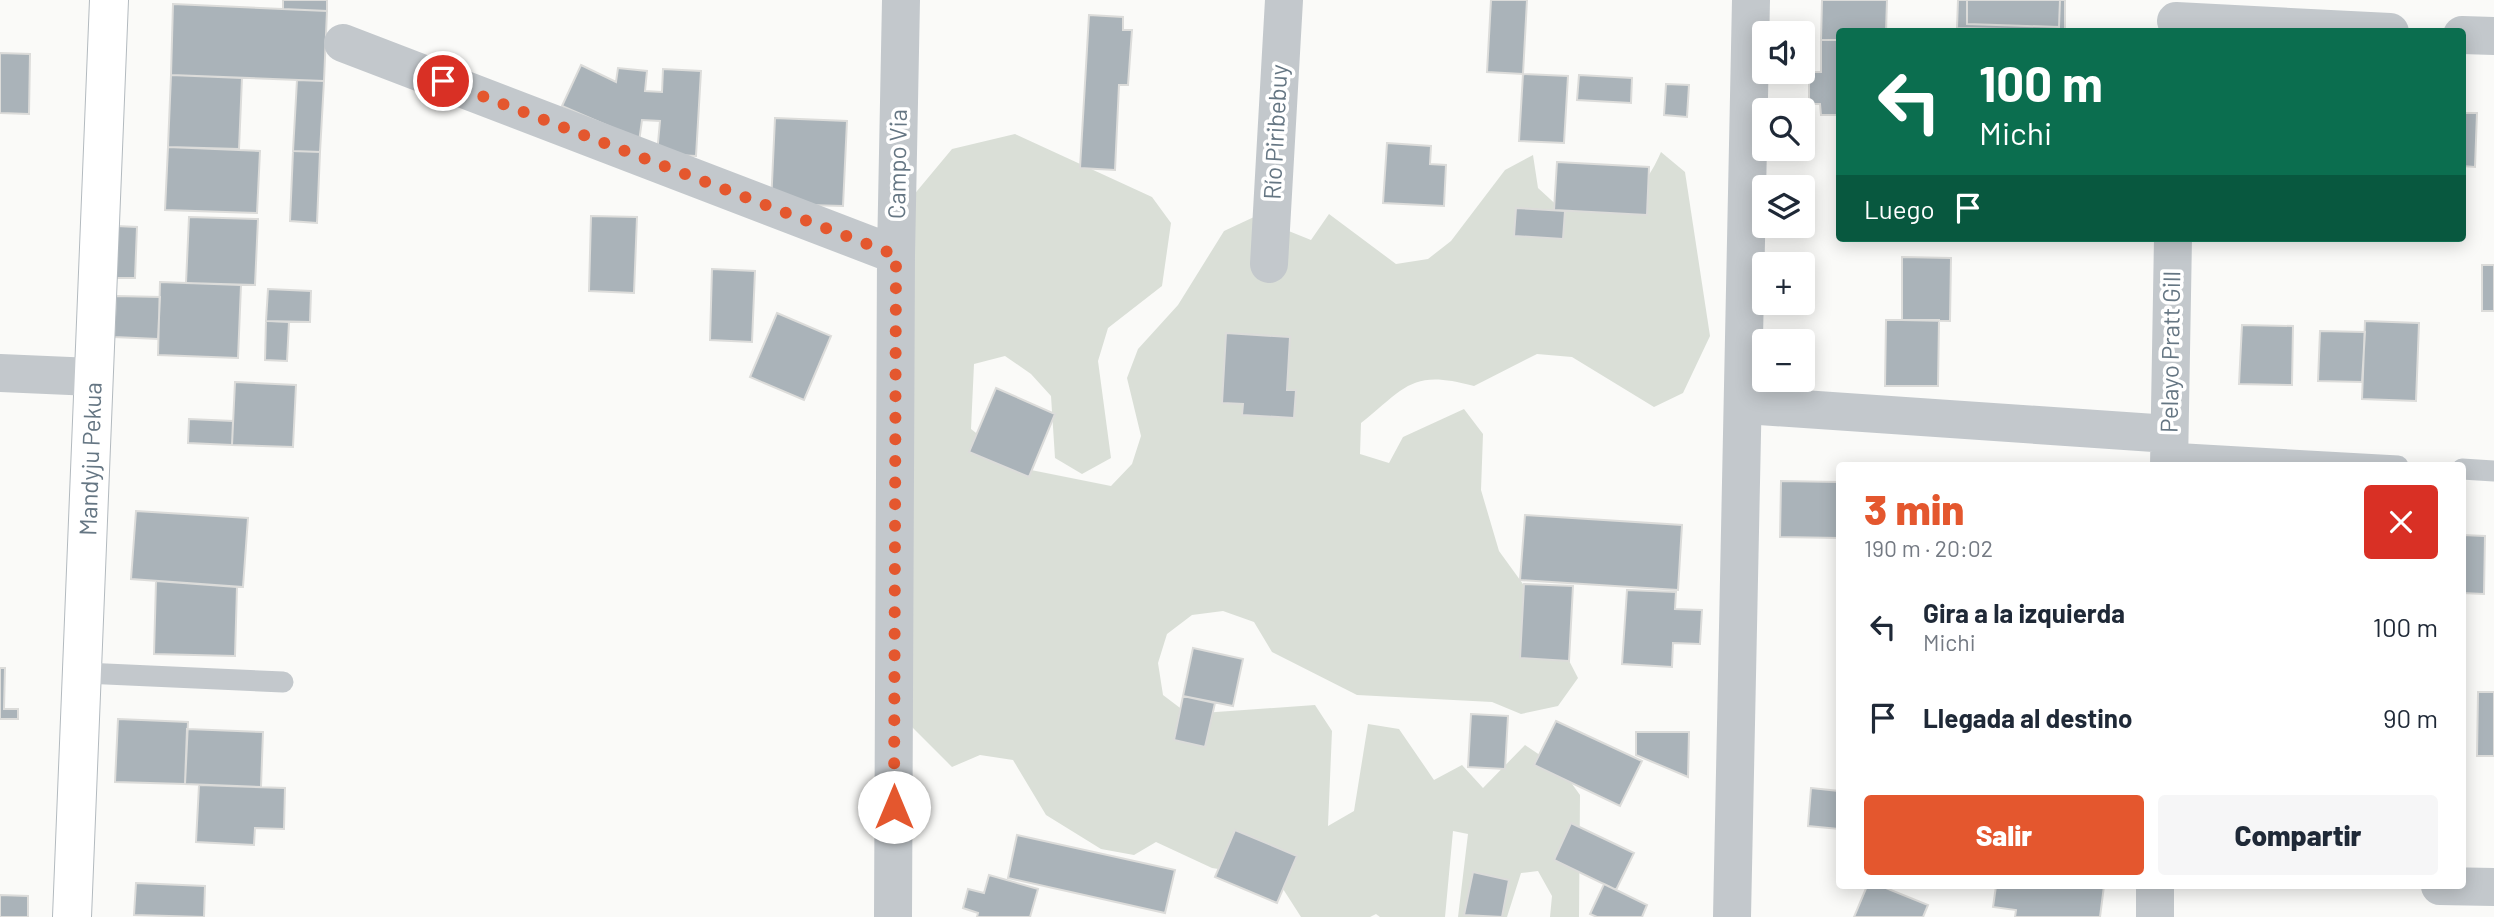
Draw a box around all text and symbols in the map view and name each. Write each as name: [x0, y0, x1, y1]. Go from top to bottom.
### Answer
map controls: [1752, 21, 1815, 392]
button: sound: [1752, 21, 1815, 84]
pin: [413, 51, 473, 111]
text: 100 m: [1979, 53, 2103, 112]
icon: left: [1864, 56, 1955, 147]
icon: arrive: [424, 62, 462, 100]
street label: Río Piribebuy: [1256, 63, 1293, 200]
button: search: [1752, 98, 1815, 161]
street label: Campo Via: [881, 109, 912, 219]
text: Michi: [1979, 113, 2052, 151]
button: layers: [1752, 175, 1815, 238]
icon: arrive: [1949, 189, 1987, 227]
text: Luego: [1864, 193, 1935, 224]
button: +: [1752, 252, 1815, 315]
street label: Pelayo Pratt Gill: [2154, 271, 2185, 433]
button: −: [1752, 329, 1815, 392]
street label: Mandyju Pekua: [72, 382, 107, 536]
text: 3 min: [1864, 483, 1964, 533]
button: close: [2364, 485, 2438, 559]
text: 190 m · 20:02: [1864, 534, 1993, 562]
text: Gira a la izquierda: [1923, 597, 2125, 628]
icon: left: [1864, 608, 1902, 646]
text: 100 m: [2373, 611, 2438, 642]
text: Michi: [1923, 628, 1976, 656]
icon: arrive: [1864, 699, 1902, 737]
text: Llegada al destino: [1923, 702, 2132, 733]
text: 90 m: [2383, 702, 2438, 733]
position arrow: [857, 770, 931, 844]
button: Salir: [1864, 795, 2144, 875]
button: Compartir: [2158, 795, 2438, 875]

